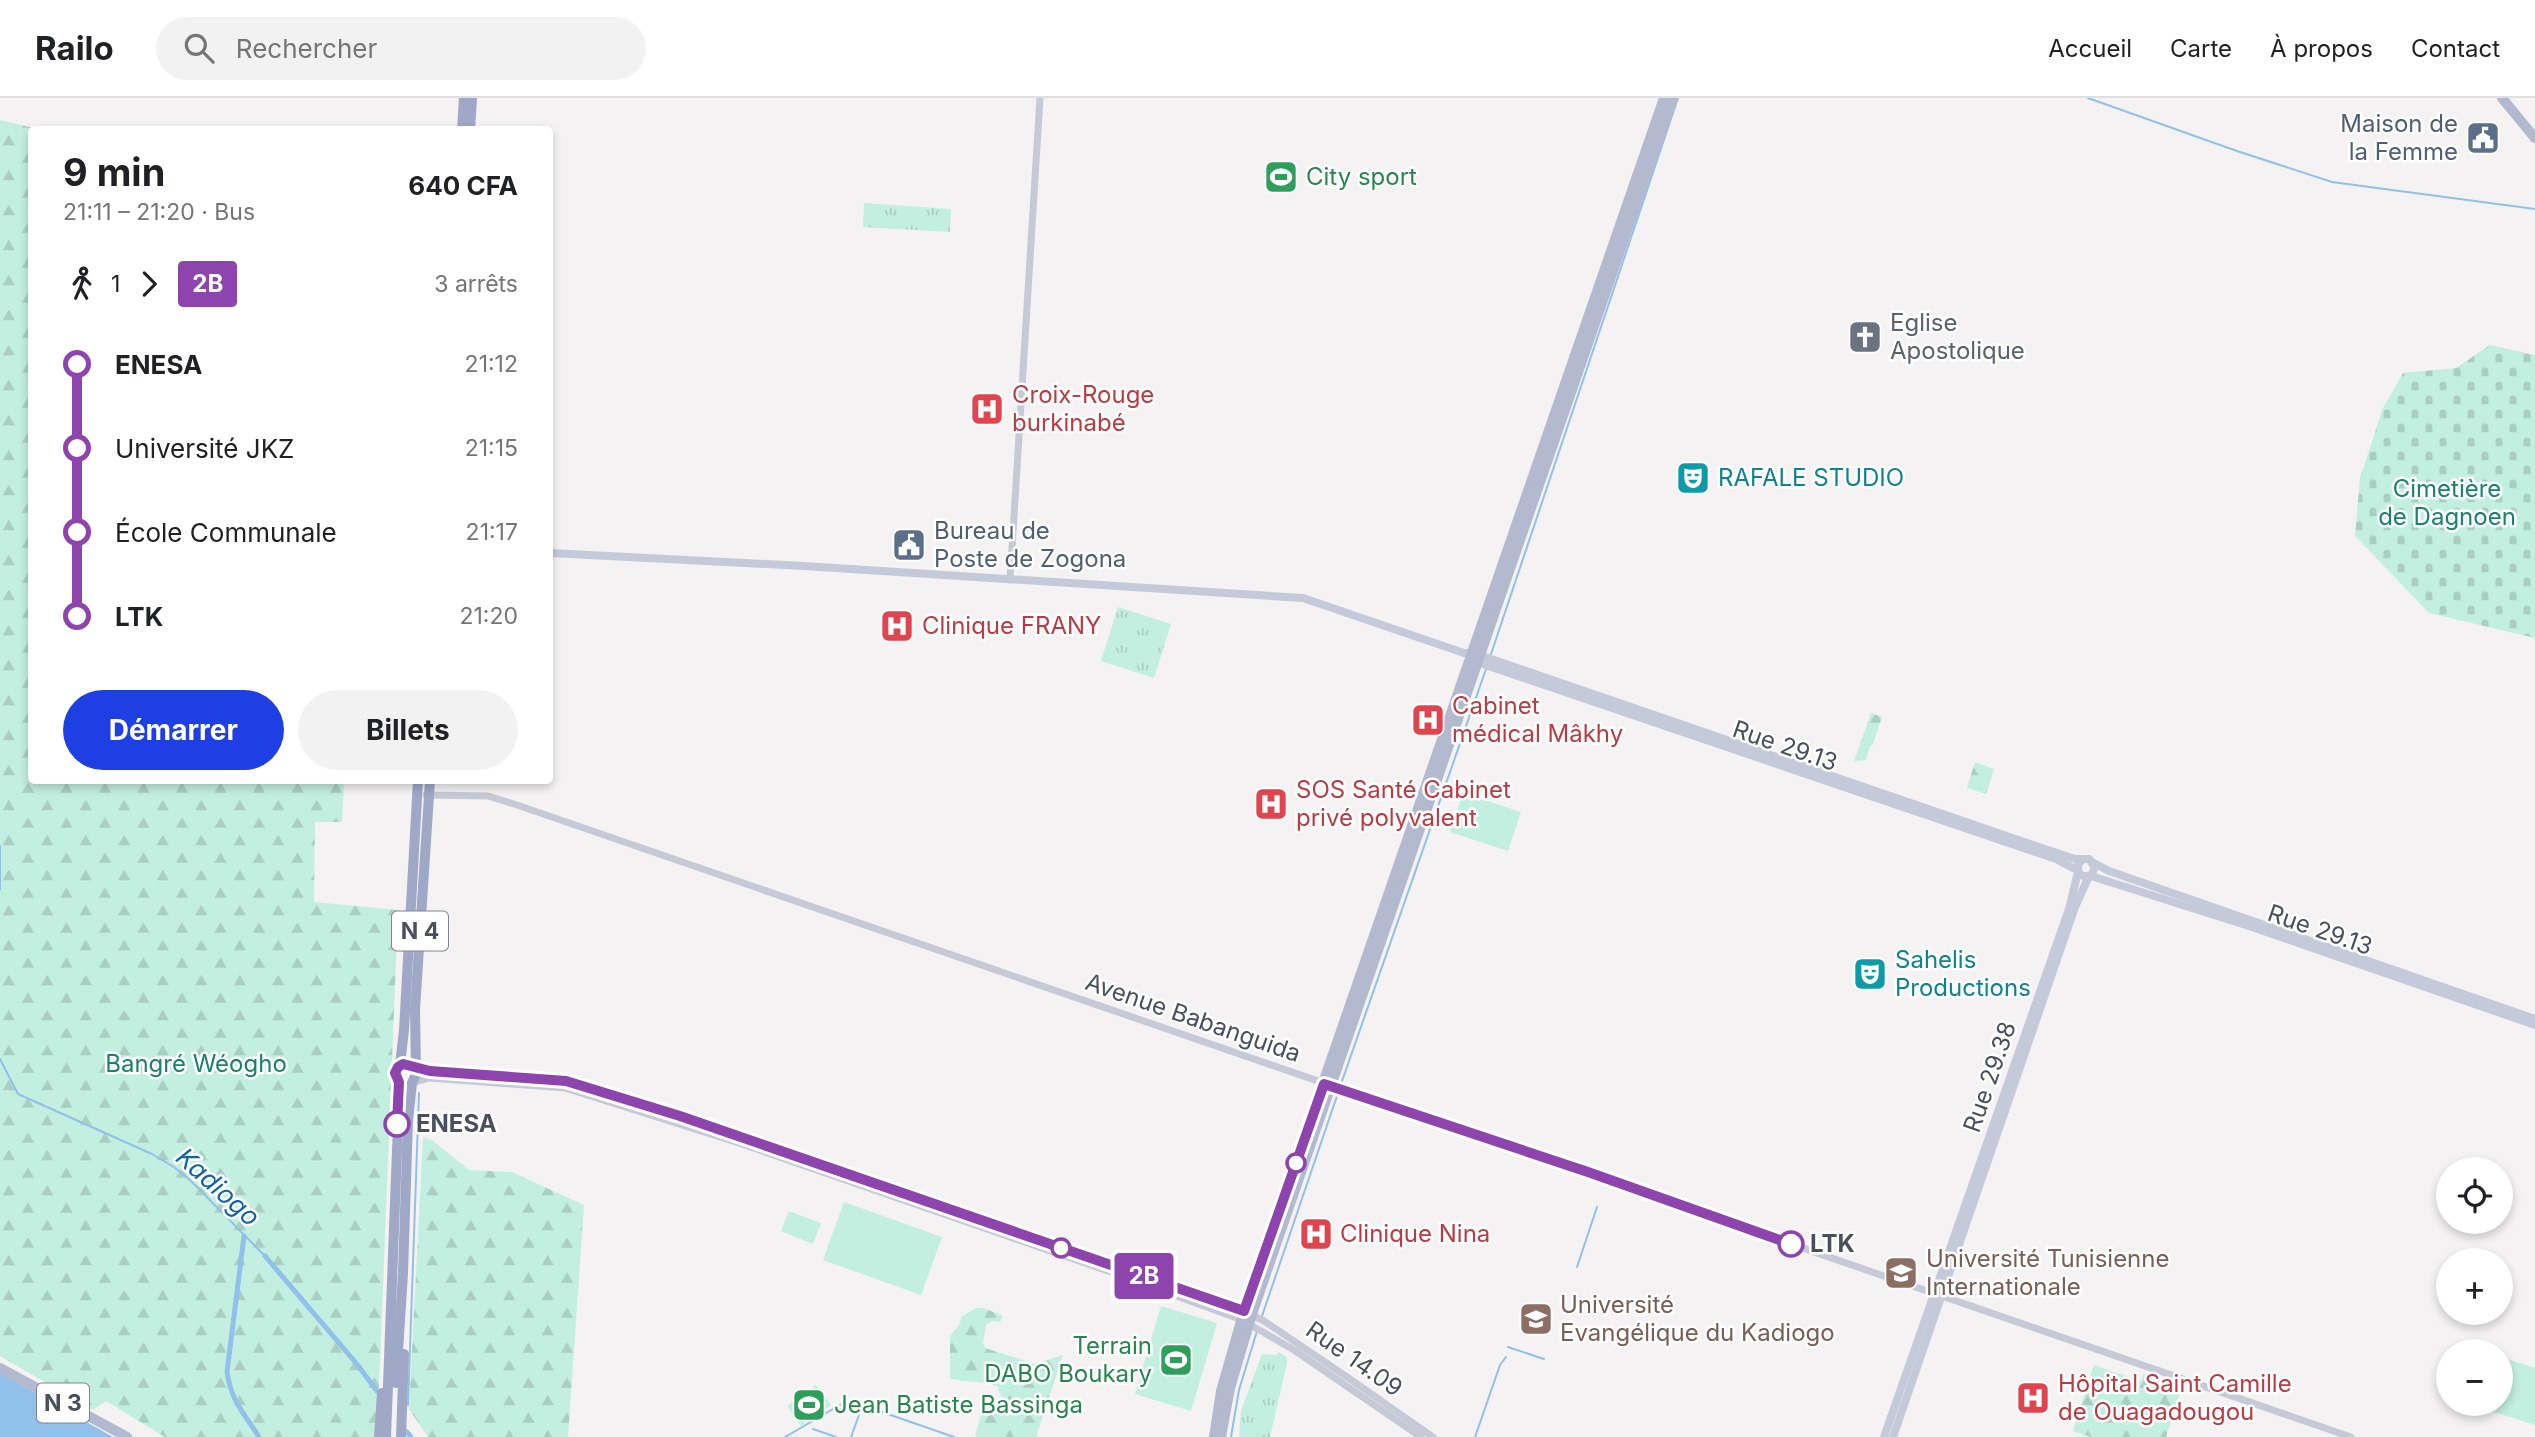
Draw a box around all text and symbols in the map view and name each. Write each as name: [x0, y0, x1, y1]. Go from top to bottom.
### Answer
search box: [156, 17, 646, 80]
text: Railo: [35, 28, 114, 68]
icon: search: [180, 29, 218, 67]
text: Rechercher: [236, 33, 377, 64]
text: Accueil: [2048, 34, 2132, 63]
text: Carte: [2170, 34, 2232, 63]
text: À propos: [2270, 34, 2373, 63]
text: Contact: [2411, 34, 2500, 63]
place label: Maison de la Femme: [2340, 109, 2458, 166]
public building icon: Maison de la Femme: [2464, 119, 2502, 157]
text: 9 min: [63, 149, 165, 195]
sports icon: City sport: [1262, 158, 1300, 196]
place label: City sport: [1306, 162, 1417, 191]
text: 640 CFA: [408, 170, 518, 201]
text: 21:11 – 21:20 · Bus: [63, 198, 255, 226]
icon: walk: [63, 265, 101, 303]
icon: forward: [130, 265, 168, 303]
text: 2B: [192, 269, 223, 298]
text: 1: [111, 270, 120, 298]
text: 3 arrêts: [434, 270, 518, 298]
place label: Eglise Apostolique: [1890, 308, 2025, 365]
church icon: Eglise Apostolique: [1846, 318, 1884, 356]
text: ENESA: [115, 349, 202, 380]
text: 21:12: [465, 350, 518, 378]
place label: Croix-Rouge burkinabé: [1012, 380, 1154, 437]
hospital icon: Croix-Rouge burkinabé: [968, 390, 1006, 428]
text: Université JKZ: [115, 433, 294, 464]
text: 21:15: [465, 434, 518, 462]
theatre icon: RAFALE STUDIO: [1674, 459, 1712, 497]
place label: RAFALE STUDIO: [1718, 463, 1904, 492]
park label: Cimetière de Dagnoen: [2378, 474, 2516, 531]
place label: Bureau de Poste de Zogona: [934, 516, 1126, 573]
text: École Communale: [115, 517, 337, 548]
text: 21:17: [466, 518, 518, 546]
public building icon: Bureau de Poste de Zogona: [890, 526, 928, 564]
text: LTK: [115, 601, 163, 632]
text: 21:20: [459, 602, 518, 630]
hospital icon: Clinique FRANY: [878, 607, 916, 645]
place label: Clinique FRANY: [922, 611, 1101, 640]
button: Démarrer: [63, 690, 284, 770]
button: Billets: [298, 690, 518, 770]
place label: Cabinet médical Mâkhy: [1452, 691, 1623, 748]
hospital icon: Cabinet médical Mâkhy: [1409, 701, 1447, 739]
street label: Rue 29.13: [1729, 714, 1841, 777]
place label: SOS Santé Cabinet privé polyvalent: [1296, 775, 1511, 832]
hospital icon: SOS Santé Cabinet privé polyvalent: [1252, 785, 1290, 823]
street label: Rue 29.13: [2264, 898, 2376, 961]
road number: N 4: [392, 912, 448, 950]
place label: Sahelis Productions: [1895, 945, 2031, 1002]
theatre icon: Sahelis Productions: [1851, 955, 1889, 993]
street label: Avenue Babanguida: [1082, 967, 1305, 1068]
street label: Rue 29.38: [1957, 1018, 2022, 1136]
park label: Bangré Wéogho: [105, 1049, 287, 1078]
place label: ENESA: [416, 1109, 497, 1138]
marker: ENESA: [384, 1111, 410, 1137]
water label: Kadiogo: [170, 1141, 267, 1232]
unlabelled marker: [1286, 1153, 1306, 1173]
map controls: [2436, 1157, 2513, 1416]
button: locate: [2436, 1157, 2513, 1234]
hospital icon: Clinique Nina: [1297, 1215, 1335, 1253]
place label: Clinique Nina: [1340, 1219, 1490, 1248]
place label: LTK: [1810, 1229, 1855, 1258]
marker: LTK: [1778, 1231, 1804, 1257]
unlabelled marker: [1051, 1238, 1071, 1258]
place label: Université Tunisienne Internationale: [1926, 1244, 2169, 1301]
button: +: [2436, 1248, 2513, 1325]
line badge: 2B: [1112, 1253, 1176, 1299]
school or university icon: Université Tunisienne Internationale: [1882, 1254, 1920, 1292]
text: 2B: [1129, 1261, 1160, 1290]
place label: Université Evangélique du Kadiogo: [1560, 1290, 1835, 1347]
school or university icon: Université Evangélique du Kadiogo: [1517, 1300, 1555, 1338]
street label: Rue 14.09: [1300, 1315, 1408, 1402]
place label: Terrain DABO Boukary: [984, 1331, 1152, 1388]
button: −: [2436, 1339, 2513, 1416]
sports icon: Terrain DABO Boukary: [1157, 1341, 1195, 1379]
place label: Hôpital Saint Camille de Ouagadougou: [2058, 1369, 2292, 1426]
hospital icon: Hôpital Saint Camille de Ouagadougou: [2014, 1379, 2052, 1417]
road number: N 3: [37, 1384, 89, 1422]
sports icon: Jean Batiste Bassinga: [790, 1386, 828, 1424]
place label: Jean Batiste Bassinga: [834, 1390, 1083, 1419]

